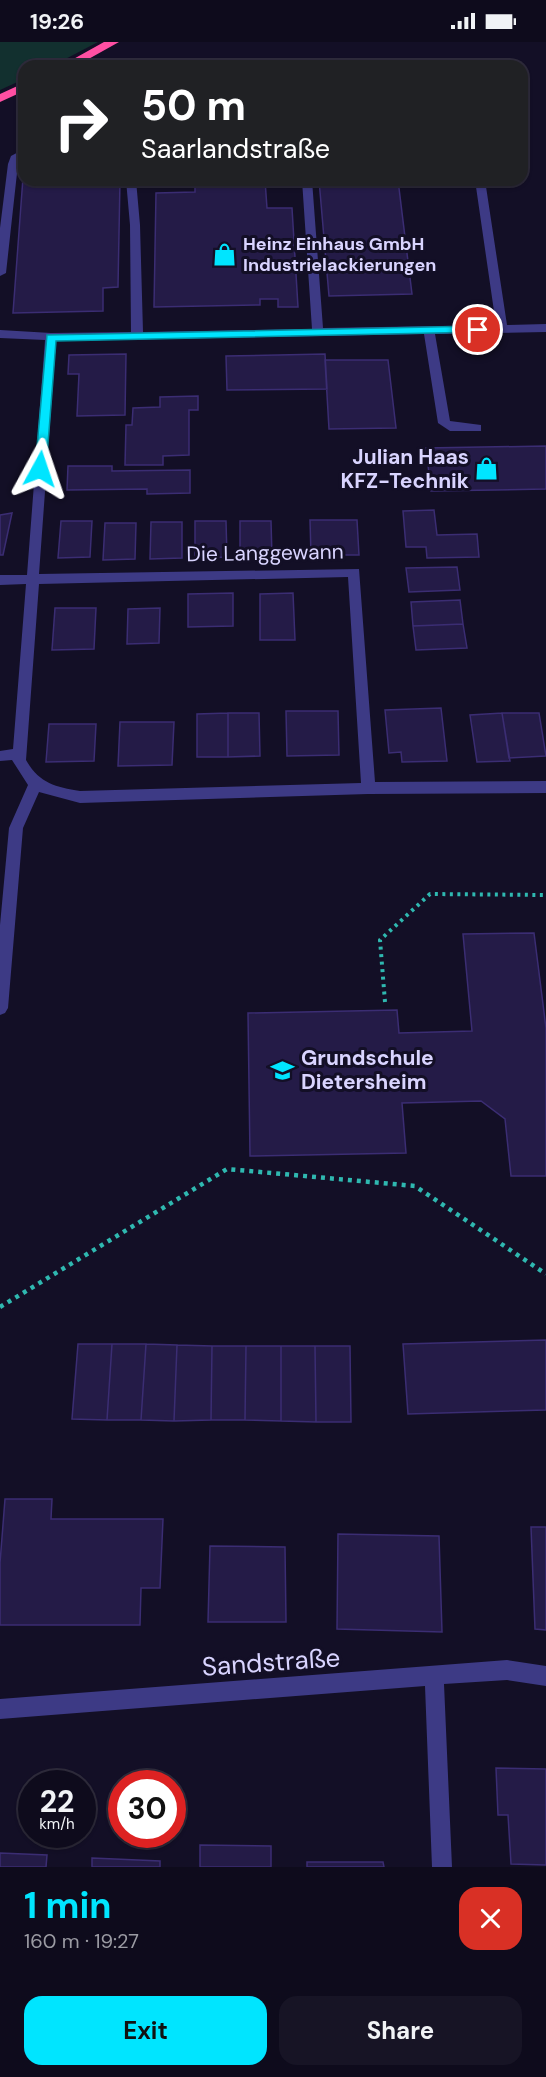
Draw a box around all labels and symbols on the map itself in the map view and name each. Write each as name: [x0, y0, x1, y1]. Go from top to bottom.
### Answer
place label: Heinz Einhaus GmbH Industrielackierungen: [243, 232, 436, 277]
shop icon: Heinz Einhaus GmbH Industrielackierungen: [212, 241, 238, 267]
pin: [452, 304, 503, 355]
position arrow: [8, 437, 72, 501]
place label: Julian Haas KFZ-Technik: [341, 443, 469, 495]
shop icon: Julian Haas KFZ-Technik: [474, 456, 500, 482]
street label: Die Langgewann: [186, 538, 344, 568]
place label: Grundschule Dietersheim: [301, 1044, 434, 1096]
school or university icon: Grundschule Dietersheim: [270, 1057, 296, 1083]
street label: Sandstraße: [201, 1640, 341, 1684]
speed limit sign: 30: [108, 1770, 186, 1848]

